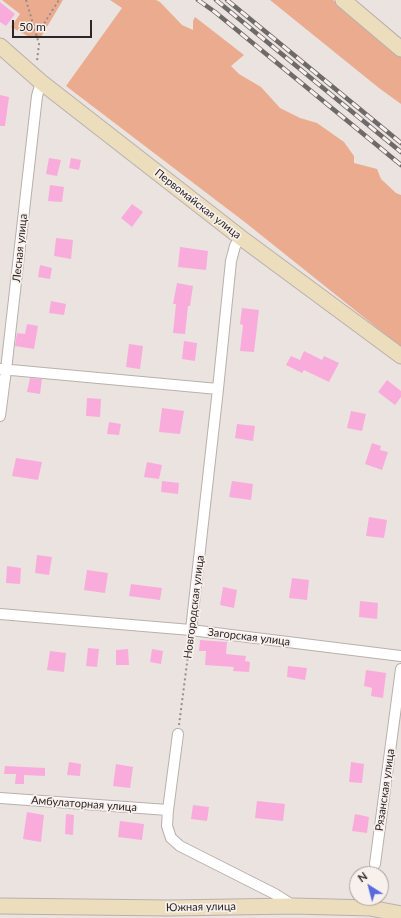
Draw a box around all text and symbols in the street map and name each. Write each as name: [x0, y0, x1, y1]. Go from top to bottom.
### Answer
scale bar: [14, 12, 94, 38]
text: 50 m: [19, 19, 46, 34]
street label: Первомайская улица: [152, 166, 244, 242]
street label: Лесная улица: [10, 213, 30, 283]
street label: Новгородская улица: [181, 555, 207, 659]
street label: Загорская улица: [207, 625, 291, 649]
street label: Рязанская улица: [373, 748, 397, 832]
street label: Амбулаторная улица: [31, 794, 137, 814]
north arrow: [349, 866, 389, 906]
text: N: [355, 869, 369, 884]
street label: Южная улица: [166, 900, 236, 914]

